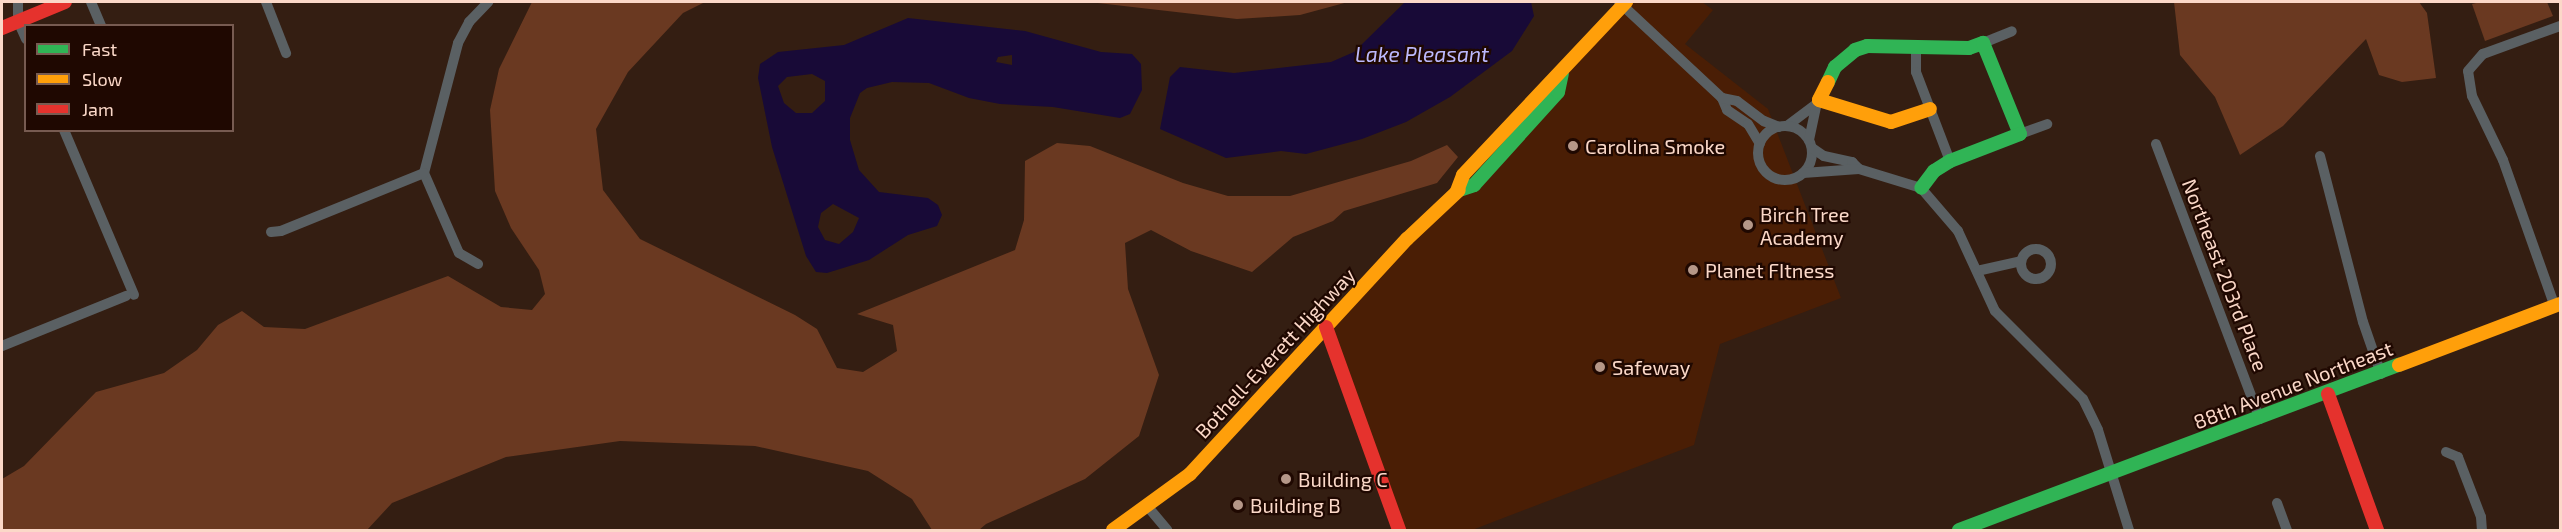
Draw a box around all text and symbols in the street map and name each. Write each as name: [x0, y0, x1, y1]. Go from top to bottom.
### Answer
legend: [24, 24, 234, 132]
text: Fast: [82, 38, 117, 60]
water label: Lake Pleasant: [1355, 41, 1489, 67]
text: Slow: [82, 68, 122, 90]
text: Jam: [82, 98, 114, 120]
place label: Carolina Smoke: [1585, 134, 1725, 158]
marker: Carolina Smoke: [1566, 139, 1580, 153]
street label: Northeast 203rd Place: [2177, 176, 2273, 374]
place label: Birch Tree Academy: [1760, 202, 1850, 249]
marker: Birch Tree Academy: [1741, 218, 1755, 232]
place label: Planet FItness: [1705, 258, 1834, 282]
street label: Bothell-Everett Highway: [1190, 263, 1360, 443]
marker: Planet FItness: [1686, 263, 1700, 277]
street label: 88th Avenue Northeast: [2190, 336, 2396, 434]
place label: Safeway: [1612, 355, 1690, 379]
marker: Safeway: [1593, 360, 1607, 374]
place label: Building C: [1298, 467, 1388, 491]
marker: Building C: [1279, 472, 1293, 486]
place label: Building B: [1250, 493, 1341, 517]
marker: Building B: [1231, 498, 1245, 512]

